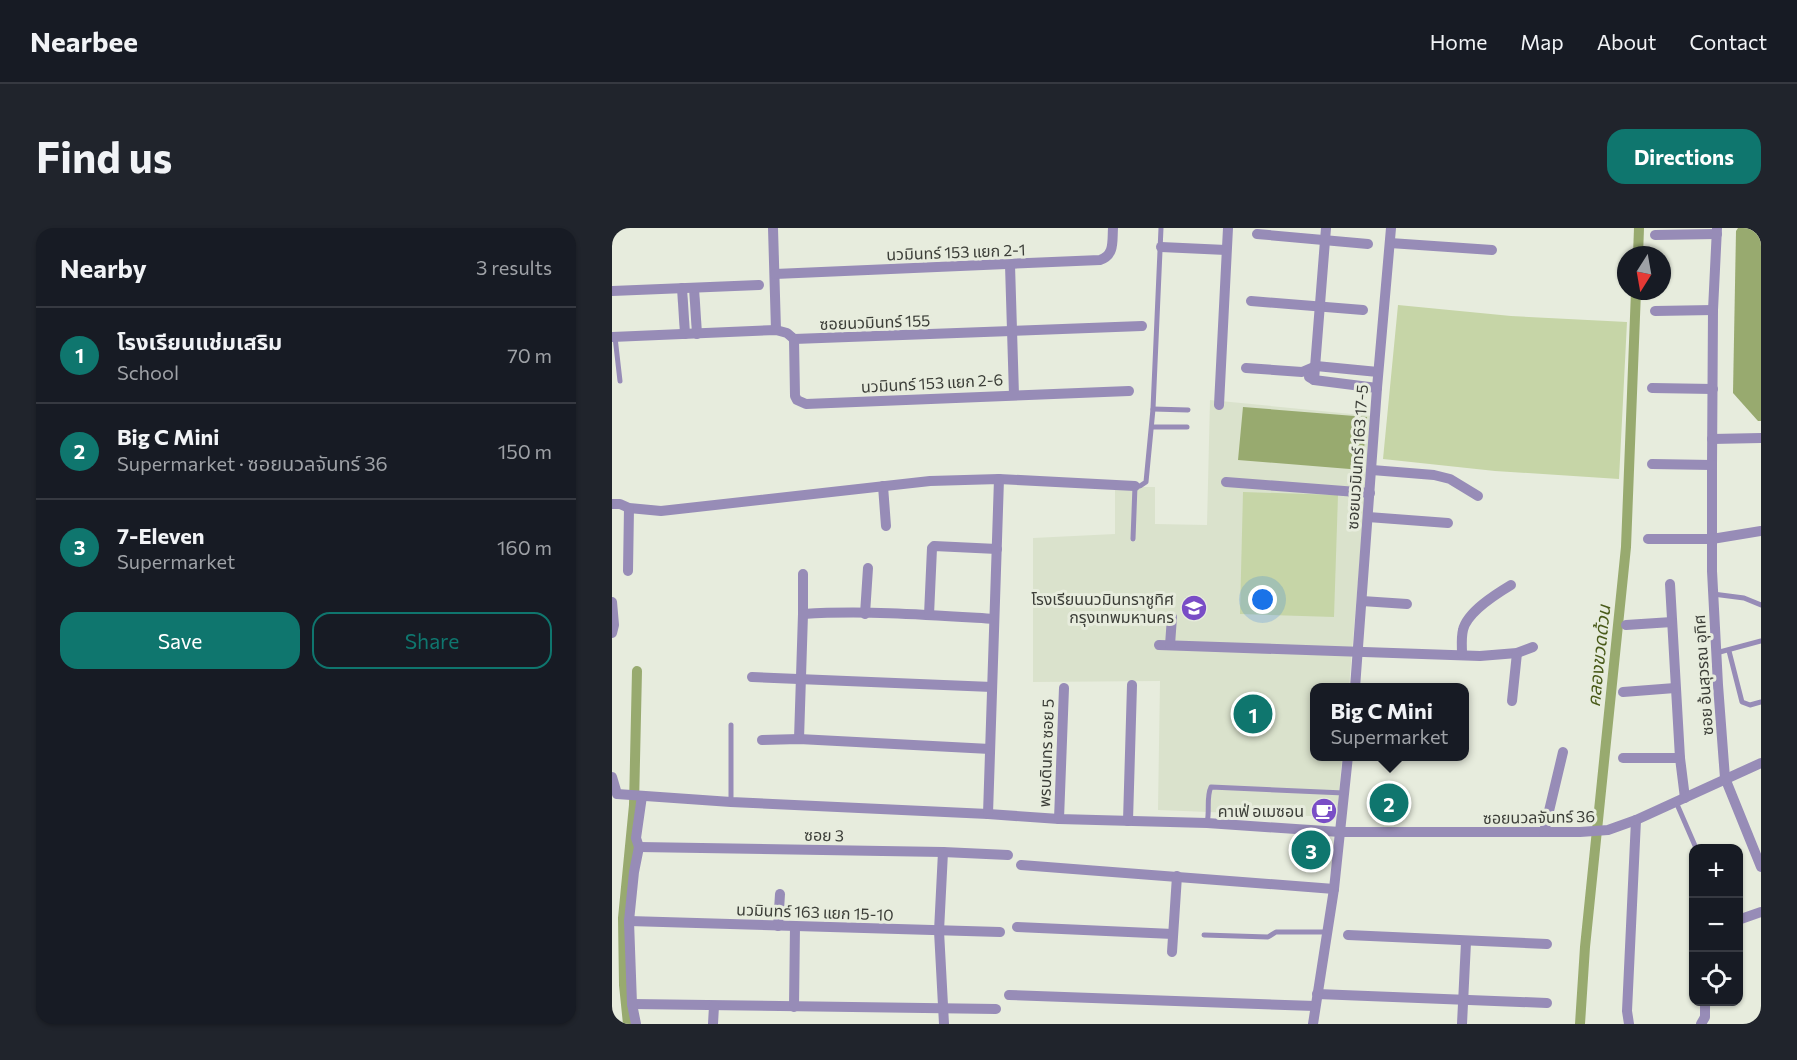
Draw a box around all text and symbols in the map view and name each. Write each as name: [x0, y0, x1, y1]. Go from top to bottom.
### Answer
text: Nearbee: [30, 24, 138, 58]
text: Home: [1430, 29, 1487, 54]
text: Map: [1520, 29, 1564, 54]
text: About: [1597, 29, 1656, 54]
text: Contact: [1689, 29, 1767, 54]
button: Directions: [1607, 129, 1761, 184]
text: Find us: [36, 130, 172, 182]
street label: นวมินทร์ 153 แยก 2-1: [886, 240, 1026, 263]
north arrow: [1617, 246, 1671, 300]
text: Nearby: [60, 252, 147, 283]
text: 3 results: [476, 255, 552, 279]
street label: ซอยนวมินทร์ 155: [819, 310, 931, 333]
text: โรงเรียนแช่มเสริม: [117, 328, 282, 355]
text: 1: [75, 343, 84, 367]
text: 70 m: [507, 343, 552, 367]
text: School: [117, 360, 179, 384]
street label: นวมินทร์ 153 แยก 2-6: [860, 369, 1004, 396]
street label: ซอยนวมินทร์ 163 17-5: [1342, 384, 1371, 530]
text: Big C Mini: [117, 423, 219, 450]
text: 2: [74, 439, 85, 463]
text: 150 m: [498, 439, 552, 463]
text: Supermarket · ซอยนวลจันทร์ 36: [117, 451, 388, 475]
text: 7-Eleven: [117, 522, 205, 549]
text: 3: [74, 535, 85, 559]
text: 160 m: [497, 535, 552, 559]
text: Supermarket: [117, 549, 235, 573]
your location: [1248, 585, 1277, 614]
place label: โรงเรียนนวมินทราชูทิศ กรุงเทพมหานคร: [1031, 589, 1174, 627]
school or university icon: โรงเรียนนวมินทราชูทิศ กรุงเทพมหานคร: [1179, 593, 1209, 623]
water label: คลองขวดด้วน: [1582, 603, 1614, 708]
button: Save: [60, 612, 300, 669]
button: Share: [312, 612, 552, 669]
street label: ซอย อ้นสุวรณ อุทิศ: [1689, 614, 1717, 736]
popup: [1310, 683, 1469, 761]
pin: 1: [1234, 692, 1272, 736]
text: Big C Mini: [1330, 697, 1433, 724]
street label: พรบดินทร ซอย 5: [1034, 698, 1057, 808]
text: Supermarket: [1330, 724, 1449, 748]
pin: 2: [1370, 780, 1408, 826]
cafe icon: คาเฟ่ อเมซอน: [1309, 796, 1339, 826]
place label: คาเฟ่ อเมซอน: [1218, 801, 1304, 820]
street label: ซอยนวลจันทร์ 36: [1483, 806, 1595, 827]
street label: ซอย 3: [804, 825, 844, 844]
pin: 3: [1292, 828, 1330, 872]
map controls: [1689, 844, 1743, 1006]
button: +: [1689, 844, 1743, 898]
button: −: [1689, 898, 1743, 952]
street label: นวมินทร์ 163 แยก 15-10: [736, 899, 894, 924]
button: locate: [1689, 952, 1743, 1006]

